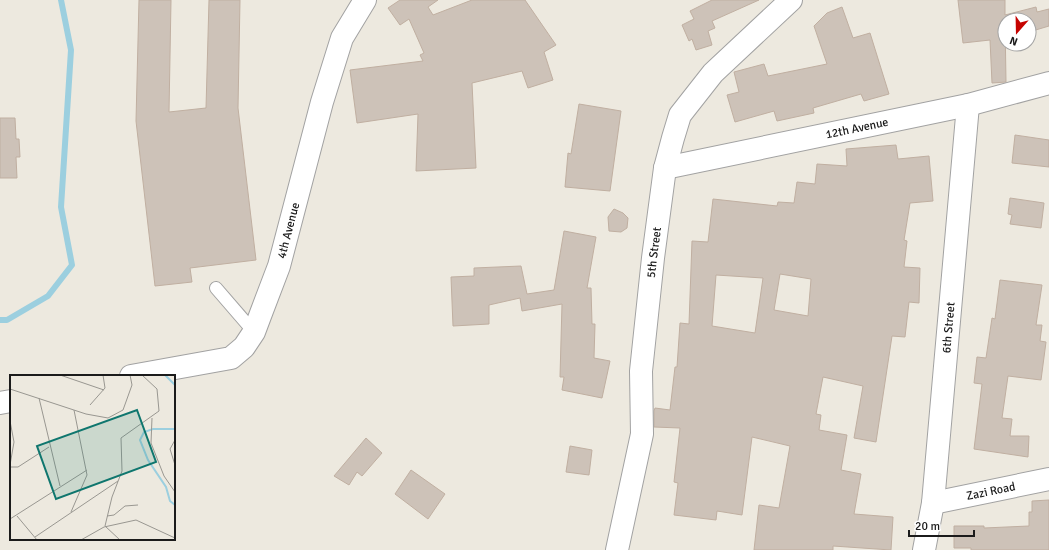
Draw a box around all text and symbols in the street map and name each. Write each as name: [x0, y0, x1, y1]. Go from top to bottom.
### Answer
north arrow: [997, 12, 1037, 52]
text: N: [1008, 34, 1020, 48]
street label: 12th Avenue: [824, 115, 890, 142]
street label: 4th Avenue: [274, 201, 303, 260]
street label: 5th Street: [644, 226, 665, 279]
street label: 6th Street: [939, 301, 959, 354]
inset map: [10, 375, 175, 540]
street label: Zazi Road: [965, 479, 1017, 504]
scale bar: [909, 512, 974, 538]
text: 20 m: [915, 519, 940, 534]

